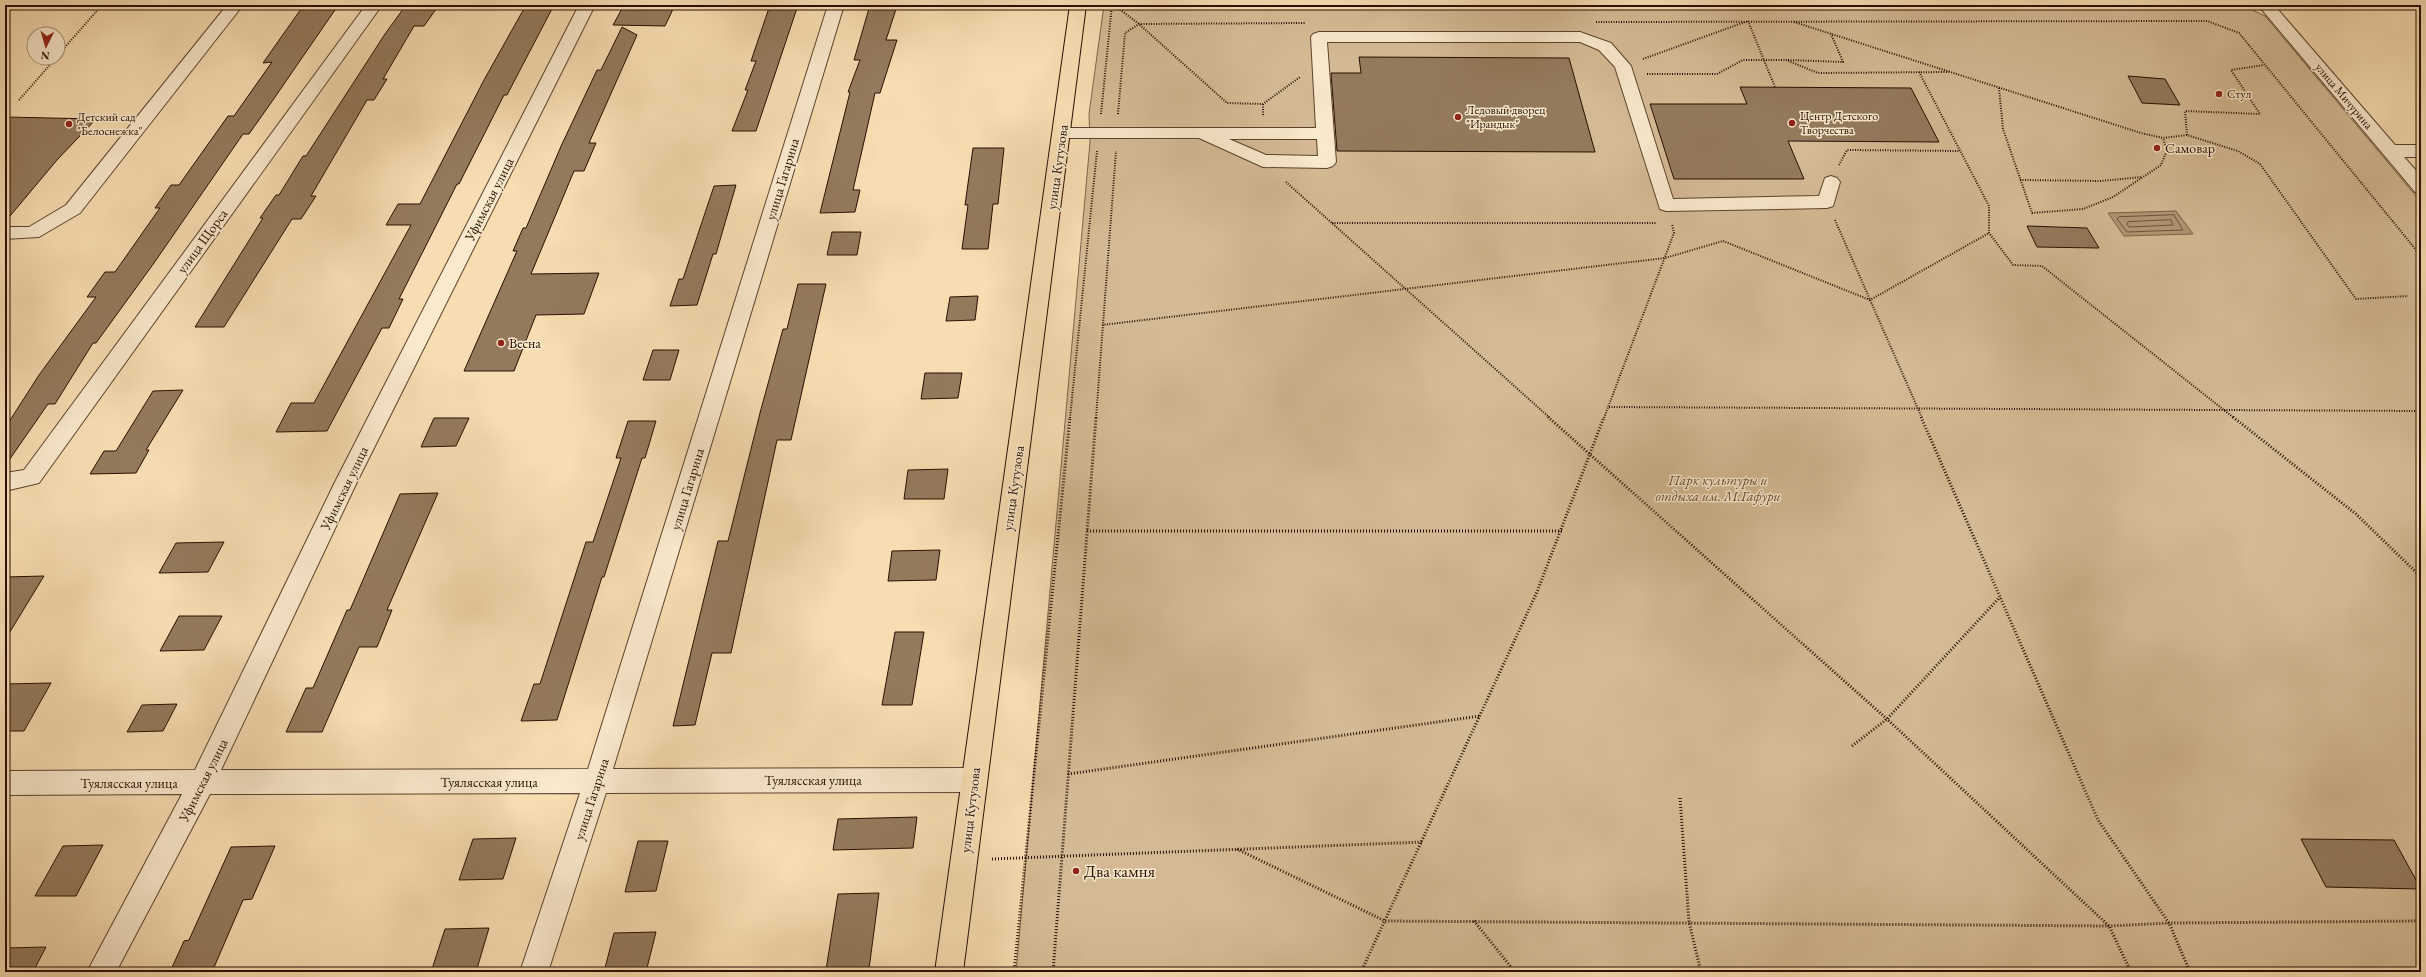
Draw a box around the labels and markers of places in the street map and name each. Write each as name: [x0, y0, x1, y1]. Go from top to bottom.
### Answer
place label: Стул: [2227, 86, 2251, 102]
marker: Стул: [2214, 89, 2224, 99]
place label: Ледовый дворец "Ирандык": [1466, 102, 1546, 132]
place label: Центр Детского Творчества: [1800, 108, 1878, 138]
place label: Детский сад "Белоснежка": [77, 109, 143, 139]
marker: Ледовый дворец "Ирандык": [1453, 112, 1463, 122]
marker: Центр Детского Творчества: [1787, 118, 1797, 128]
marker: Детский сад "Белоснежка": [64, 119, 74, 129]
place label: Самовар: [2165, 139, 2215, 157]
marker: Самовар: [2152, 143, 2162, 153]
place label: Весна: [509, 334, 541, 352]
marker: Весна: [496, 338, 506, 348]
place label: Два камня: [1084, 860, 1156, 882]
marker: Два камня: [1071, 866, 1081, 876]

